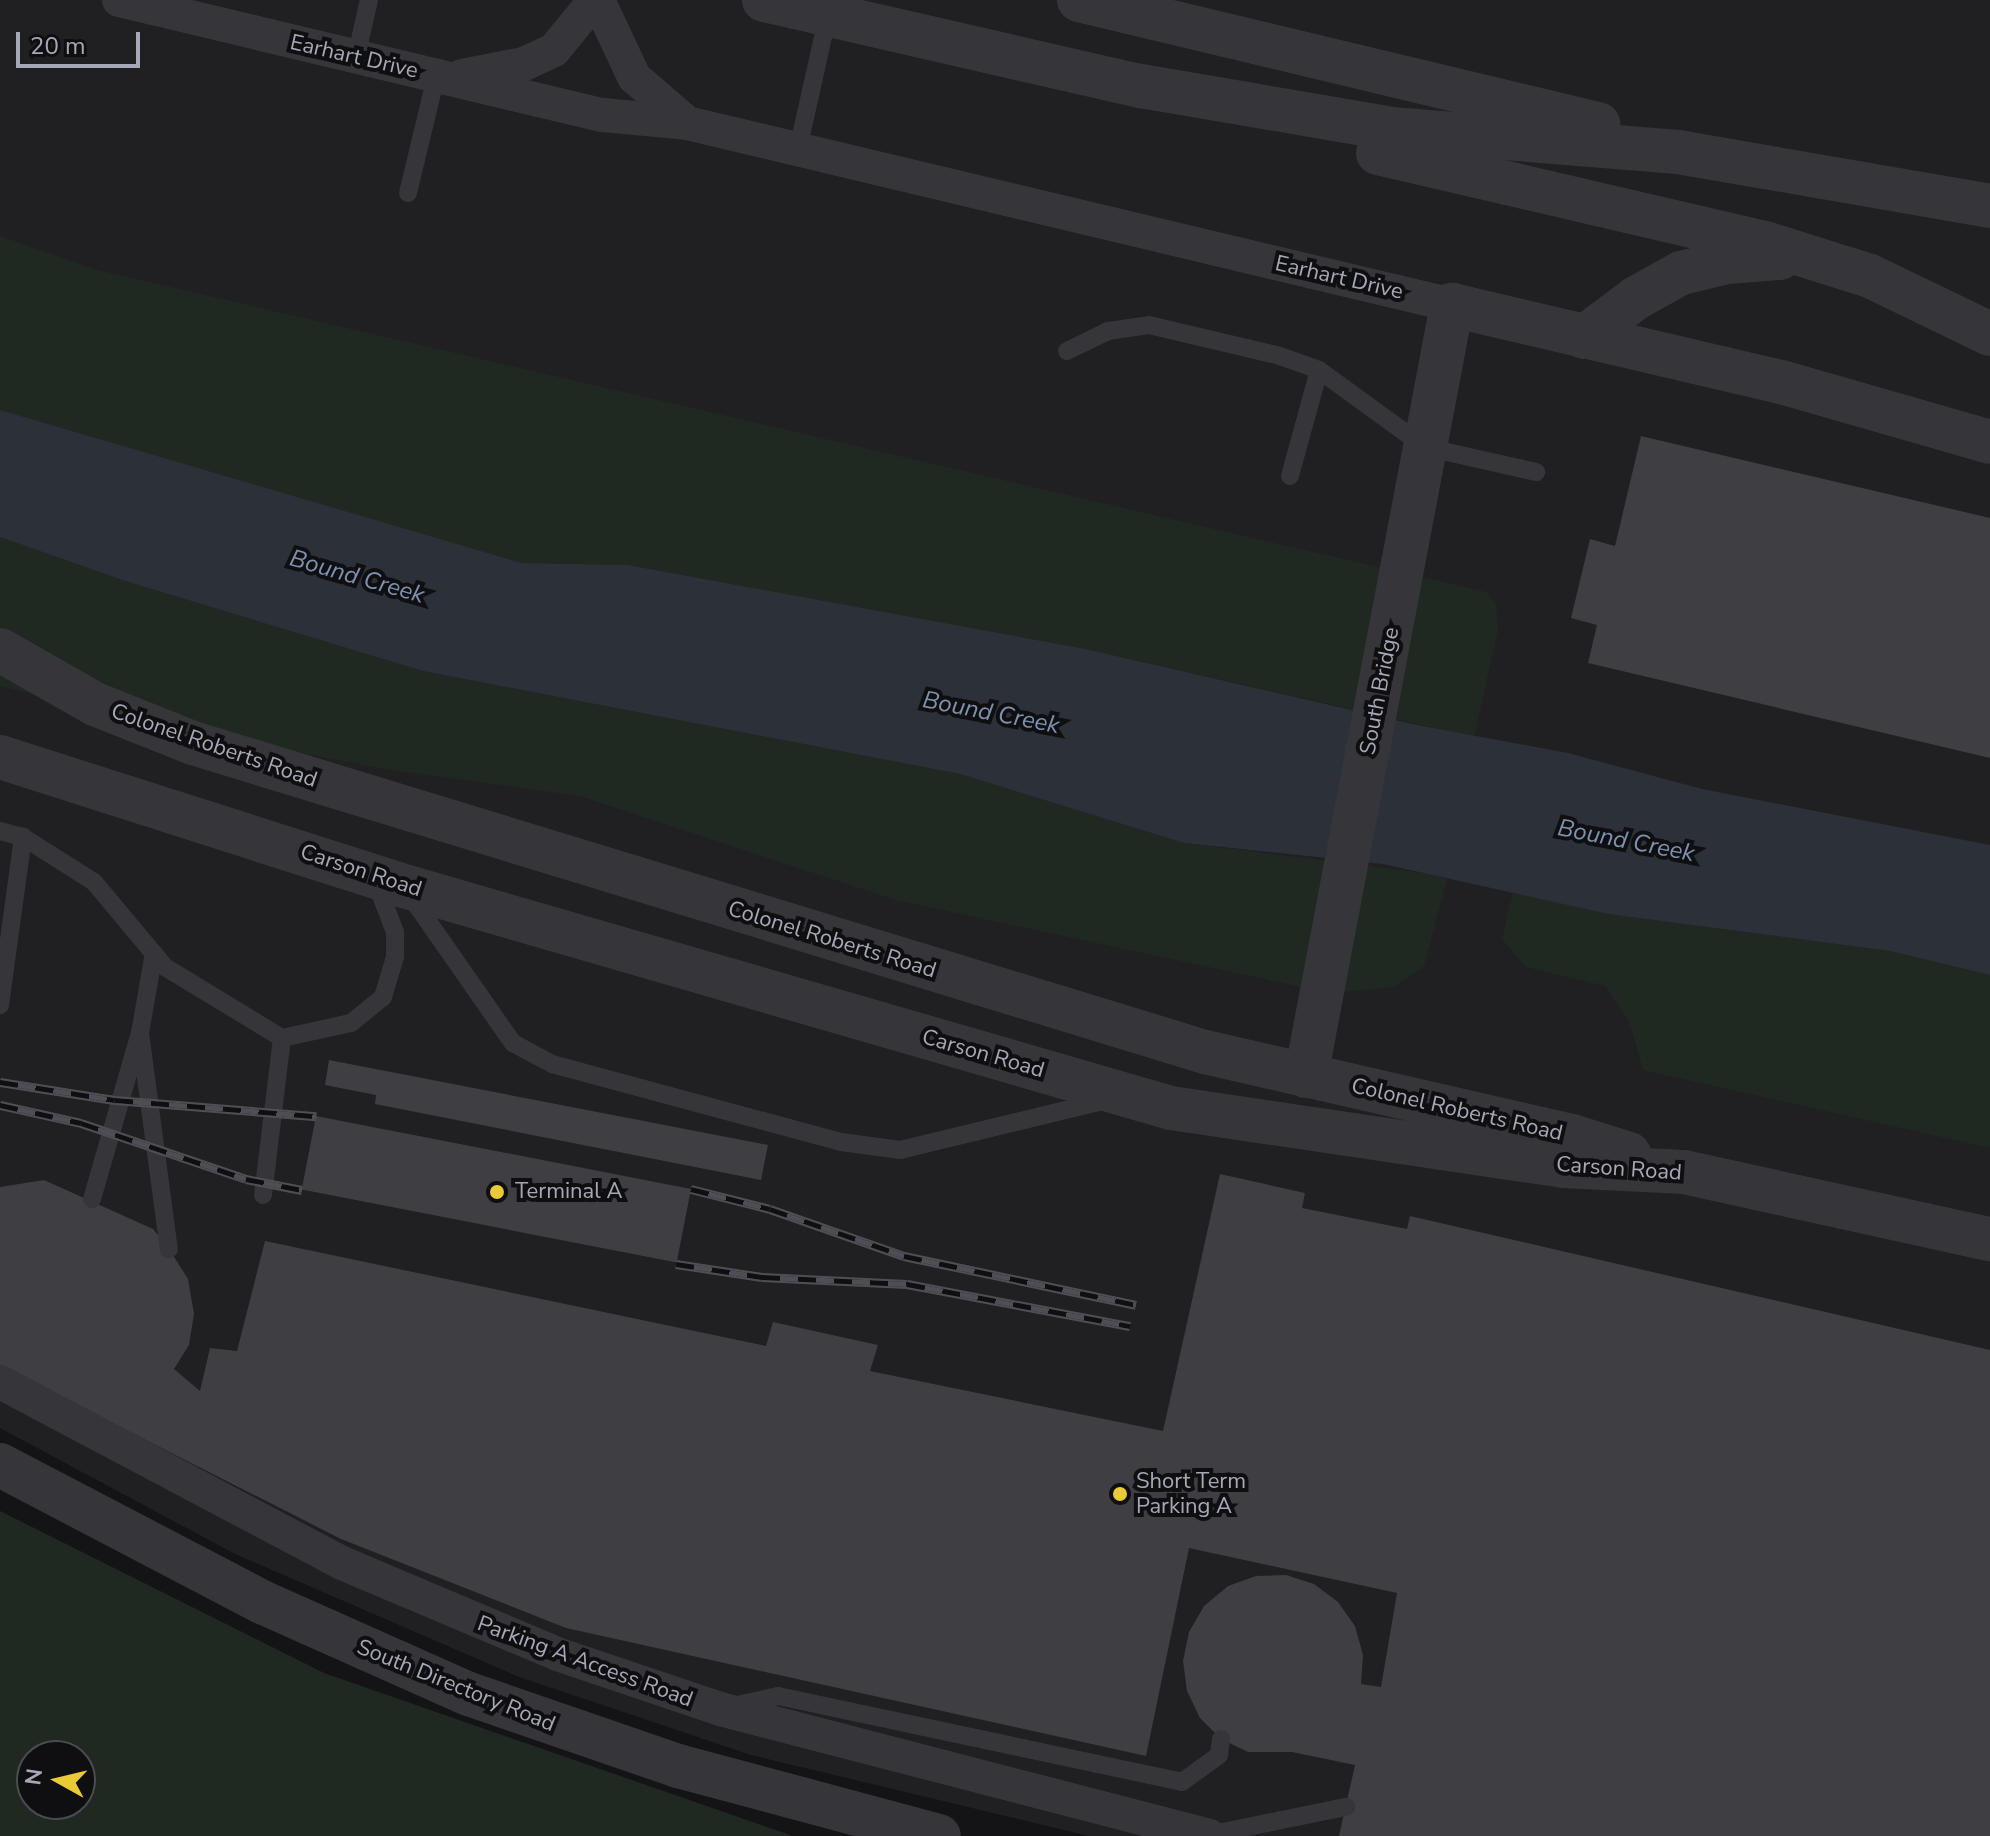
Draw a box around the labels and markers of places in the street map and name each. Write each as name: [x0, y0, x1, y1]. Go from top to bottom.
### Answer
place label: Terminal A: [515, 1179, 622, 1205]
marker: Terminal A: [486, 1181, 508, 1203]
place label: Short Term Parking A: [1136, 1468, 1246, 1520]
marker: Short Term Parking A: [1111, 1485, 1129, 1503]

